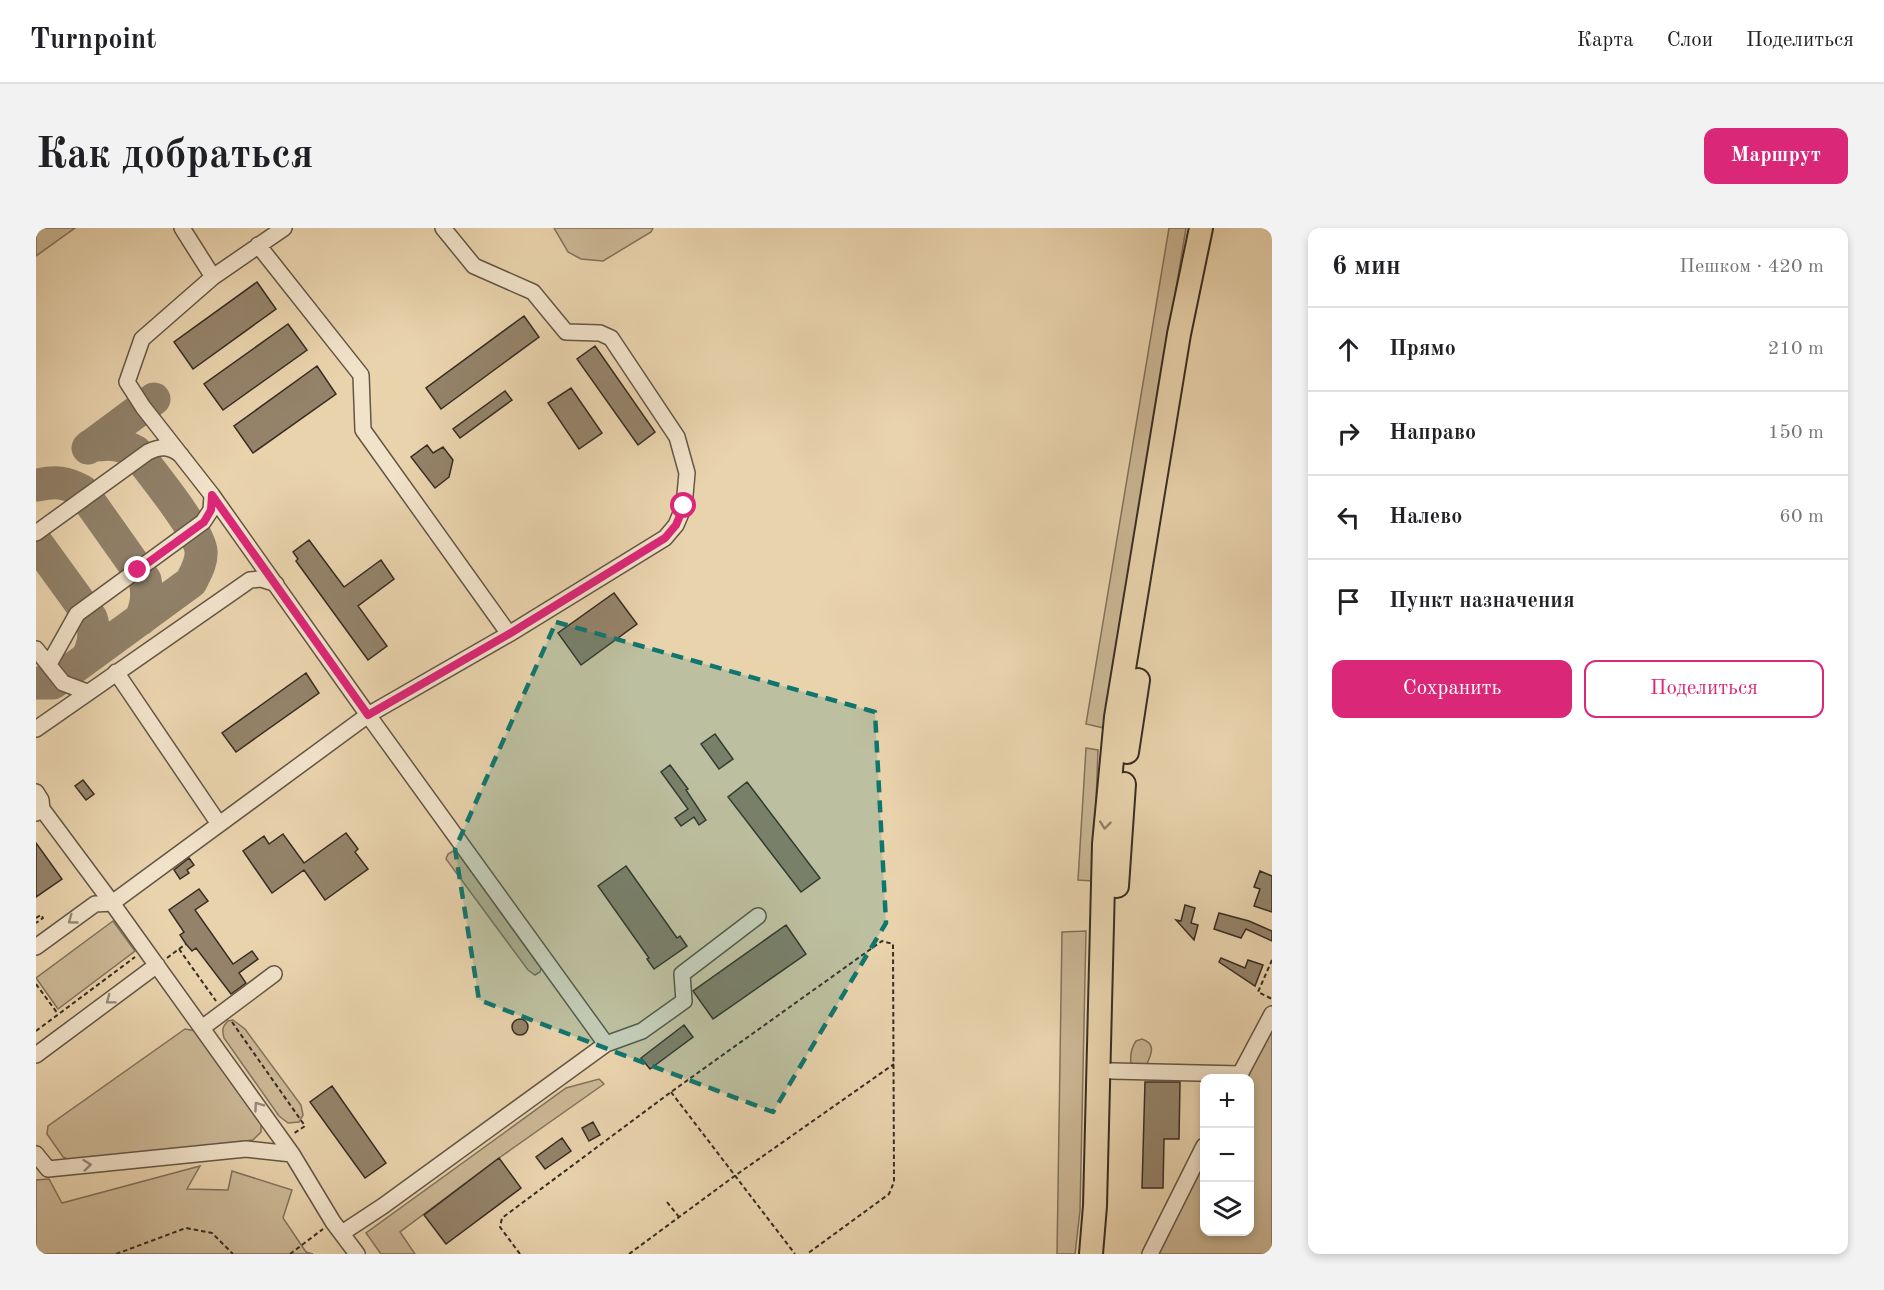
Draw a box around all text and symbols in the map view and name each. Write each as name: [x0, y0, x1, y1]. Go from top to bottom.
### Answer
text: Turnpoint: [30, 27, 157, 55]
text: Карта: [1577, 30, 1634, 51]
text: Слои: [1667, 30, 1713, 51]
text: Поделиться: [1746, 30, 1854, 51]
button: Маршрут: [1704, 128, 1848, 184]
text: Как добраться: [36, 135, 313, 177]
text: 6 мин: [1332, 254, 1401, 280]
text: Пешком · 420 m: [1679, 257, 1824, 277]
icon: ahead: [1332, 333, 1365, 366]
text: Прямо: [1389, 338, 1456, 360]
text: 210 m: [1768, 339, 1824, 359]
icon: right: [1332, 417, 1365, 450]
text: Направо: [1389, 422, 1476, 444]
text: 150 m: [1768, 423, 1824, 443]
route start: [670, 492, 696, 518]
icon: left: [1332, 501, 1365, 534]
text: Налево: [1389, 506, 1462, 528]
text: 60 m: [1779, 507, 1824, 527]
route end: [124, 556, 150, 582]
icon: arrive: [1332, 585, 1365, 618]
text: Пункт назначения: [1389, 590, 1575, 612]
button: Сохранить: [1332, 660, 1572, 718]
button: Поделиться: [1584, 660, 1824, 718]
one-way arrow: [1099, 820, 1112, 829]
one-way arrow: [68, 913, 79, 924]
one-way arrow: [106, 992, 117, 1003]
map controls: [1200, 1074, 1254, 1236]
button: +: [1200, 1074, 1254, 1128]
one-way arrow: [254, 1102, 265, 1113]
button: −: [1200, 1128, 1254, 1182]
one-way arrow: [83, 1159, 92, 1172]
button: layers: [1200, 1182, 1254, 1236]

